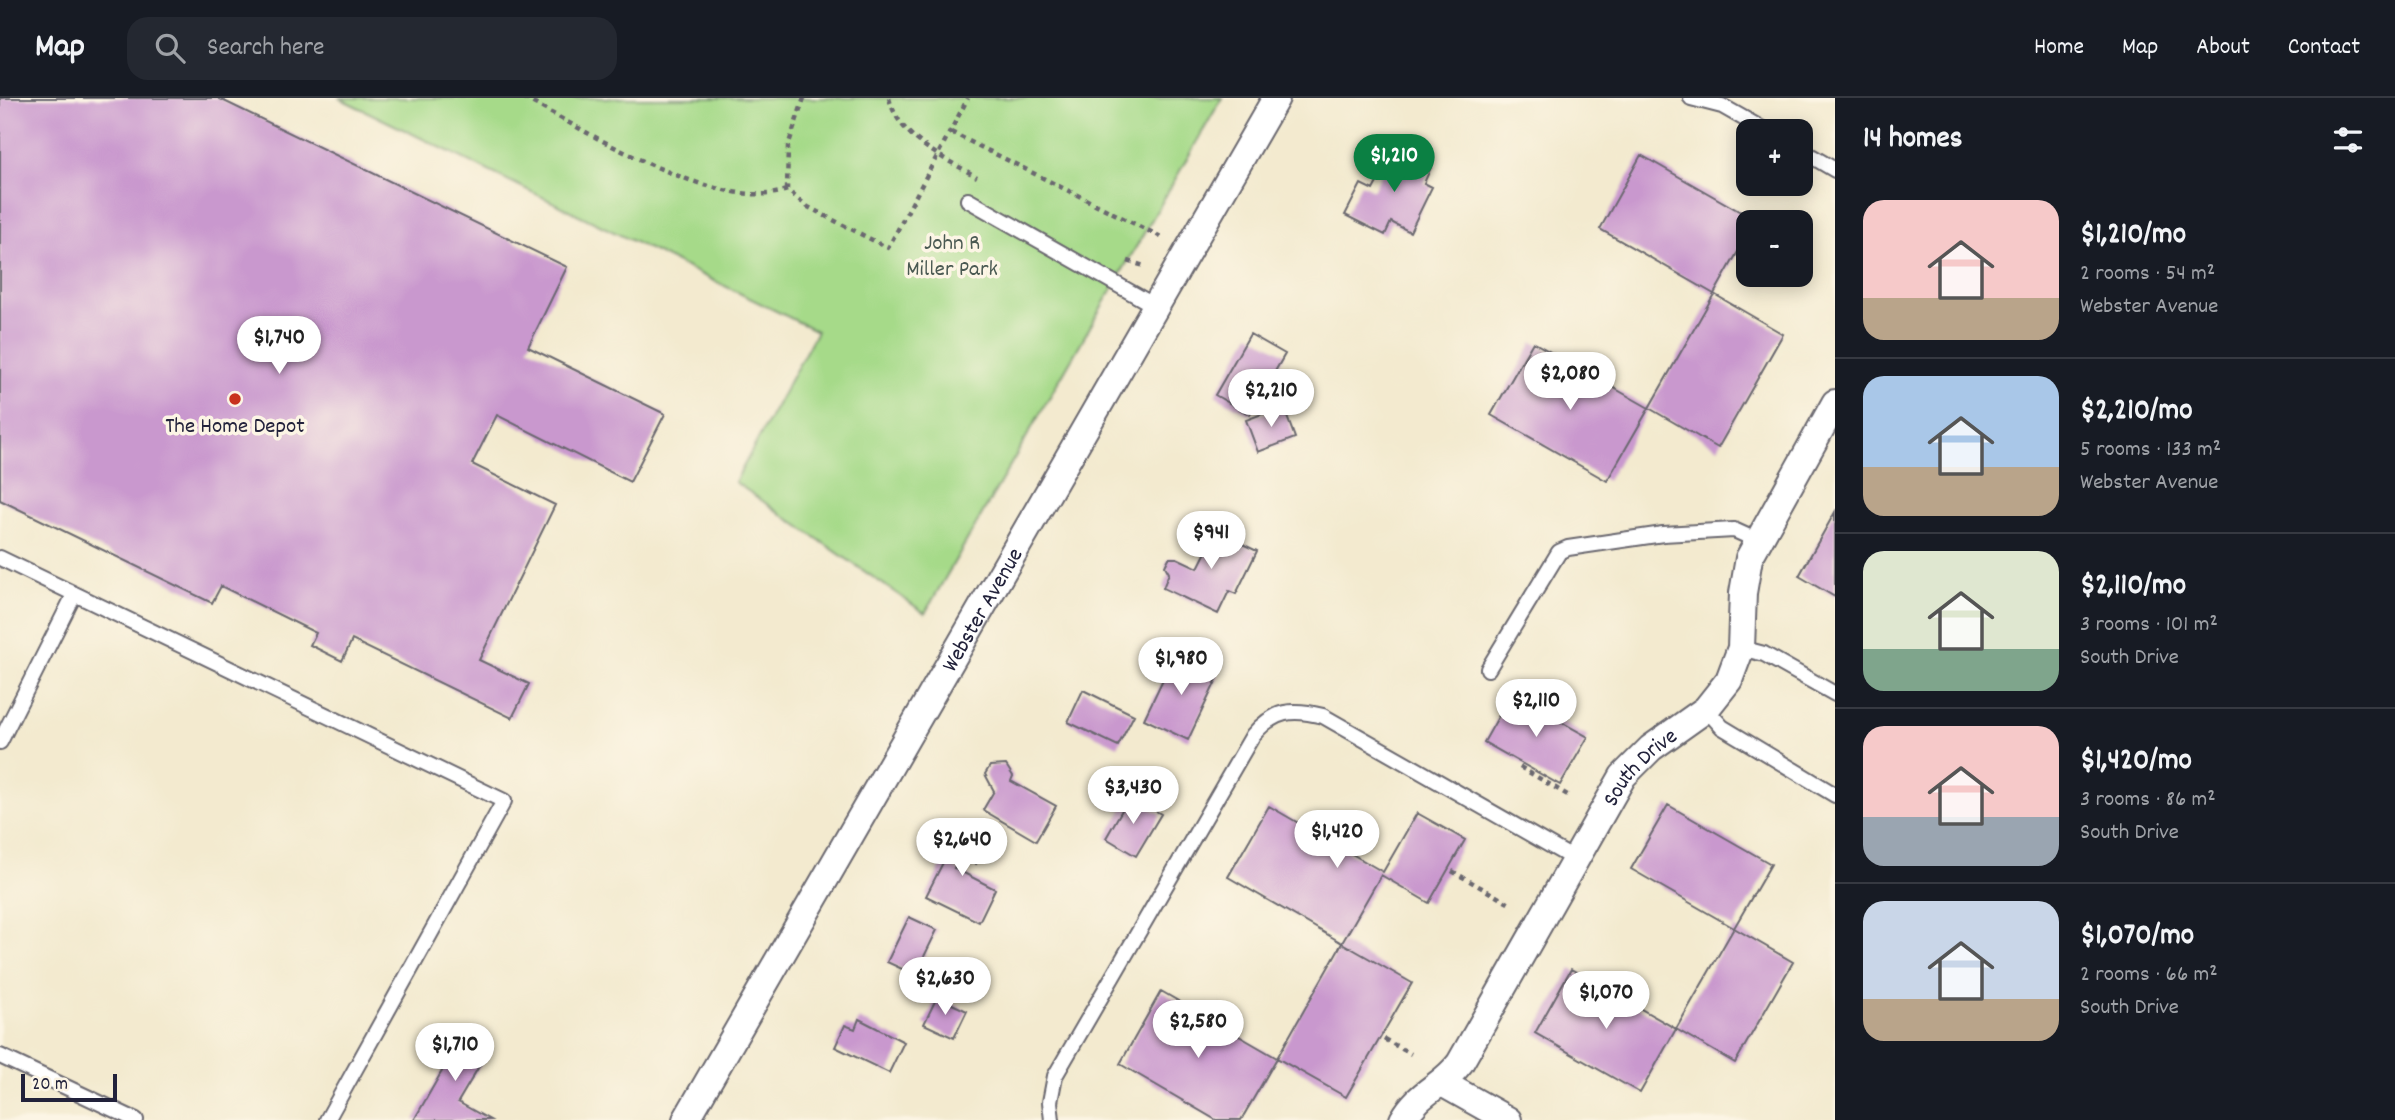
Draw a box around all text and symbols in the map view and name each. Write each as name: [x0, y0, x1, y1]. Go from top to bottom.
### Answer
search box: [127, 17, 617, 80]
text: Map: [35, 25, 85, 72]
icon: search: [151, 29, 189, 67]
text: Search here: [207, 30, 325, 67]
text: Home: [2034, 31, 2084, 65]
text: Map: [2122, 31, 2158, 65]
text: About: [2196, 31, 2250, 65]
text: Contact: [2288, 31, 2360, 65]
map controls: [1736, 119, 1813, 287]
button: +: [1736, 119, 1813, 196]
text: 14 homes: [1863, 119, 1962, 162]
icon: filters: [2329, 121, 2367, 159]
pin: $1,210: [1337, 134, 1451, 194]
text: $1,210: [1370, 140, 1418, 173]
button: −: [1736, 210, 1813, 287]
text: $1,210/mo: [2080, 215, 2186, 258]
park label: John R Miller Park: [906, 228, 998, 287]
icon: home: [1919, 228, 2003, 312]
text: 2 rooms · 54 m²: [2080, 258, 2215, 291]
text: Webster Avenue: [2080, 291, 2218, 324]
pin: $1,740: [222, 316, 336, 376]
text: $1,740: [253, 322, 305, 355]
pin: $2,080: [1513, 352, 1627, 412]
text: $2,080: [1540, 358, 1600, 391]
pin: $2,210: [1214, 370, 1328, 429]
text: $2,210: [1244, 375, 1298, 408]
marker: The Home Depot: [227, 391, 243, 407]
text: $2,210/mo: [2080, 391, 2193, 434]
icon: home: [1919, 404, 2003, 488]
place label: The Home Depot: [165, 411, 305, 444]
text: 5 rooms · 133 m²: [2080, 434, 2221, 467]
text: Webster Avenue: [2080, 467, 2218, 500]
pin: $941: [1170, 512, 1252, 571]
text: $941: [1193, 517, 1229, 550]
street label: Webster Avenue: [935, 543, 1033, 679]
text: $2,110/mo: [2080, 566, 2186, 609]
icon: home: [1919, 579, 2003, 663]
text: 3 rooms · 101 m²: [2080, 609, 2218, 642]
pin: $1,980: [1124, 638, 1238, 697]
text: South Drive: [2080, 642, 2179, 675]
text: $1,980: [1154, 643, 1208, 676]
pin: $2,110: [1479, 680, 1593, 739]
text: $2,110: [1512, 685, 1560, 718]
street label: South Drive: [1596, 721, 1685, 813]
text: $1,420/mo: [2080, 741, 2192, 784]
icon: home: [1919, 754, 2003, 838]
pin: $3,430: [1076, 766, 1190, 826]
text: $3,430: [1104, 772, 1162, 805]
text: 3 rooms · 86 m²: [2080, 784, 2216, 817]
pin: $1,420: [1280, 810, 1394, 870]
text: $1,420: [1310, 816, 1364, 849]
text: South Drive: [2080, 817, 2179, 850]
pin: $2,640: [905, 818, 1019, 878]
text: $2,640: [932, 824, 992, 857]
text: $1,070/mo: [2080, 916, 2194, 959]
icon: home: [1919, 929, 2003, 1013]
pin: $2,630: [888, 958, 1002, 1017]
text: 2 rooms · 66 m²: [2080, 959, 2218, 992]
text: $2,630: [915, 963, 975, 996]
pin: $1,070: [1549, 972, 1663, 1031]
text: $1,070: [1579, 977, 1633, 1010]
text: South Drive: [2080, 992, 2179, 1025]
pin: $2,580: [1141, 1000, 1255, 1060]
text: $2,580: [1169, 1006, 1227, 1039]
pin: $1,710: [398, 1024, 512, 1083]
text: $1,710: [431, 1029, 479, 1062]
scale bar: [21, 1071, 117, 1103]
text: 20 m: [32, 1072, 68, 1099]

